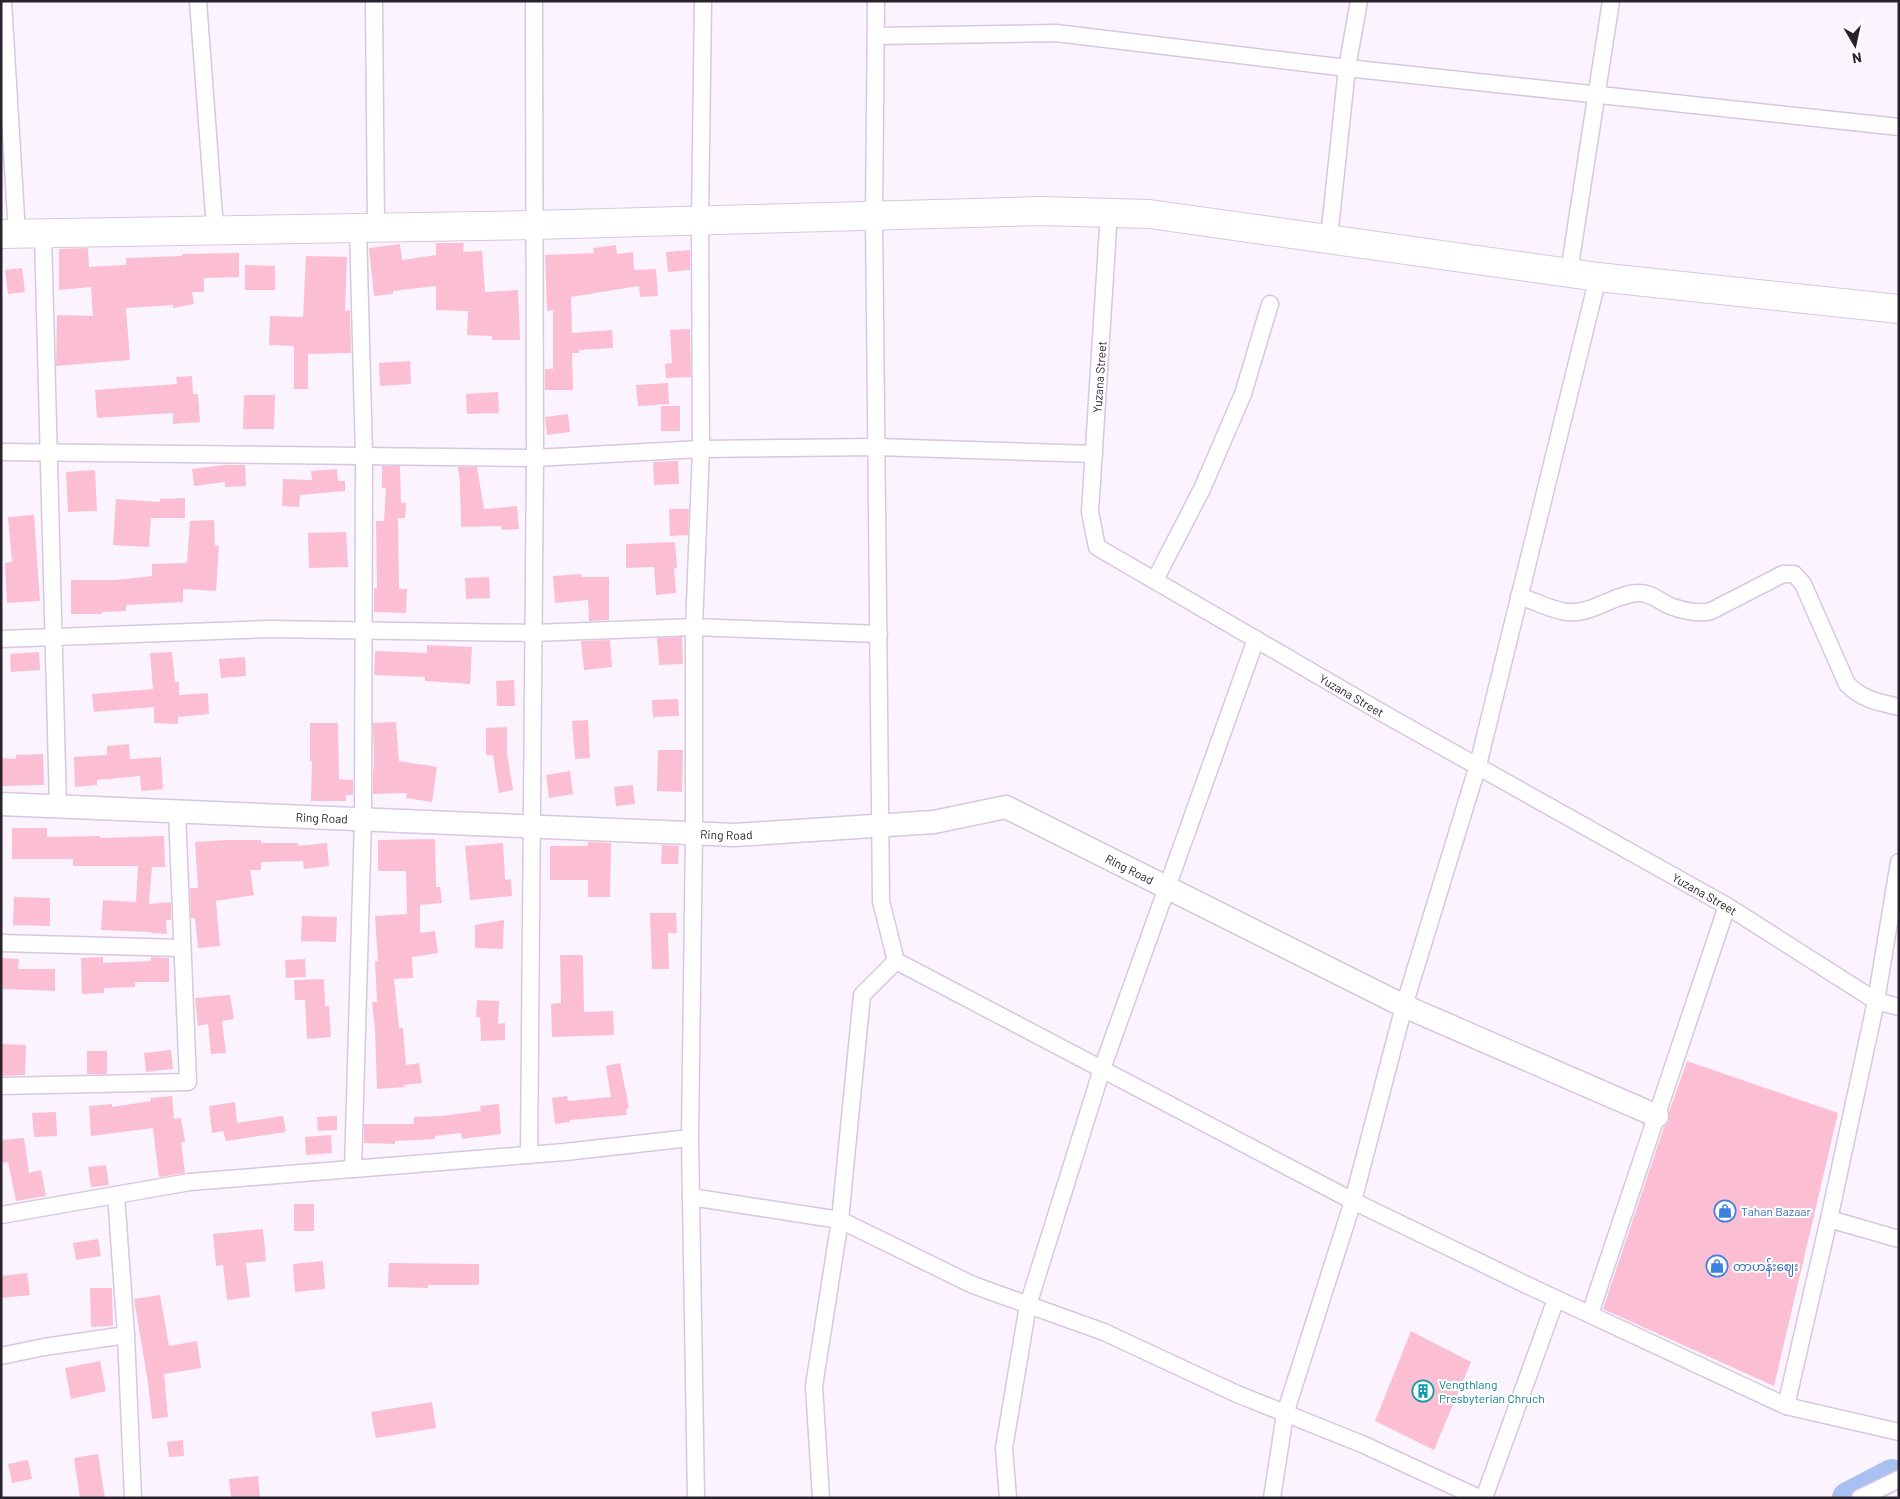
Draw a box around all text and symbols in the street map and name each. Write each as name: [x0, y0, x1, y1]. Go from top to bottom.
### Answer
north arrow: [1830, 20, 1880, 70]
text: N: [1851, 49, 1863, 67]
street label: Yuzana Street: [1090, 341, 1108, 413]
street label: Yuzana Street: [1317, 671, 1387, 719]
street label: Ring Road: [295, 809, 348, 826]
street label: Ring Road: [700, 827, 753, 842]
street label: Ring Road: [1103, 851, 1156, 887]
street label: Yuzana Street: [1670, 870, 1740, 918]
shop icon: Tahan Bazaar: [1713, 1199, 1737, 1223]
place label: Tahan Bazaar: [1741, 1204, 1811, 1218]
shop icon: တာဟန်းဈေး: [1705, 1254, 1729, 1278]
place label: တာဟန်းဈေး: [1733, 1258, 1798, 1277]
place label: Vengthlang Presbyterian Chruch: [1439, 1377, 1545, 1405]
building icon: Vengthlang Presbyterian Chruch: [1411, 1379, 1435, 1403]

